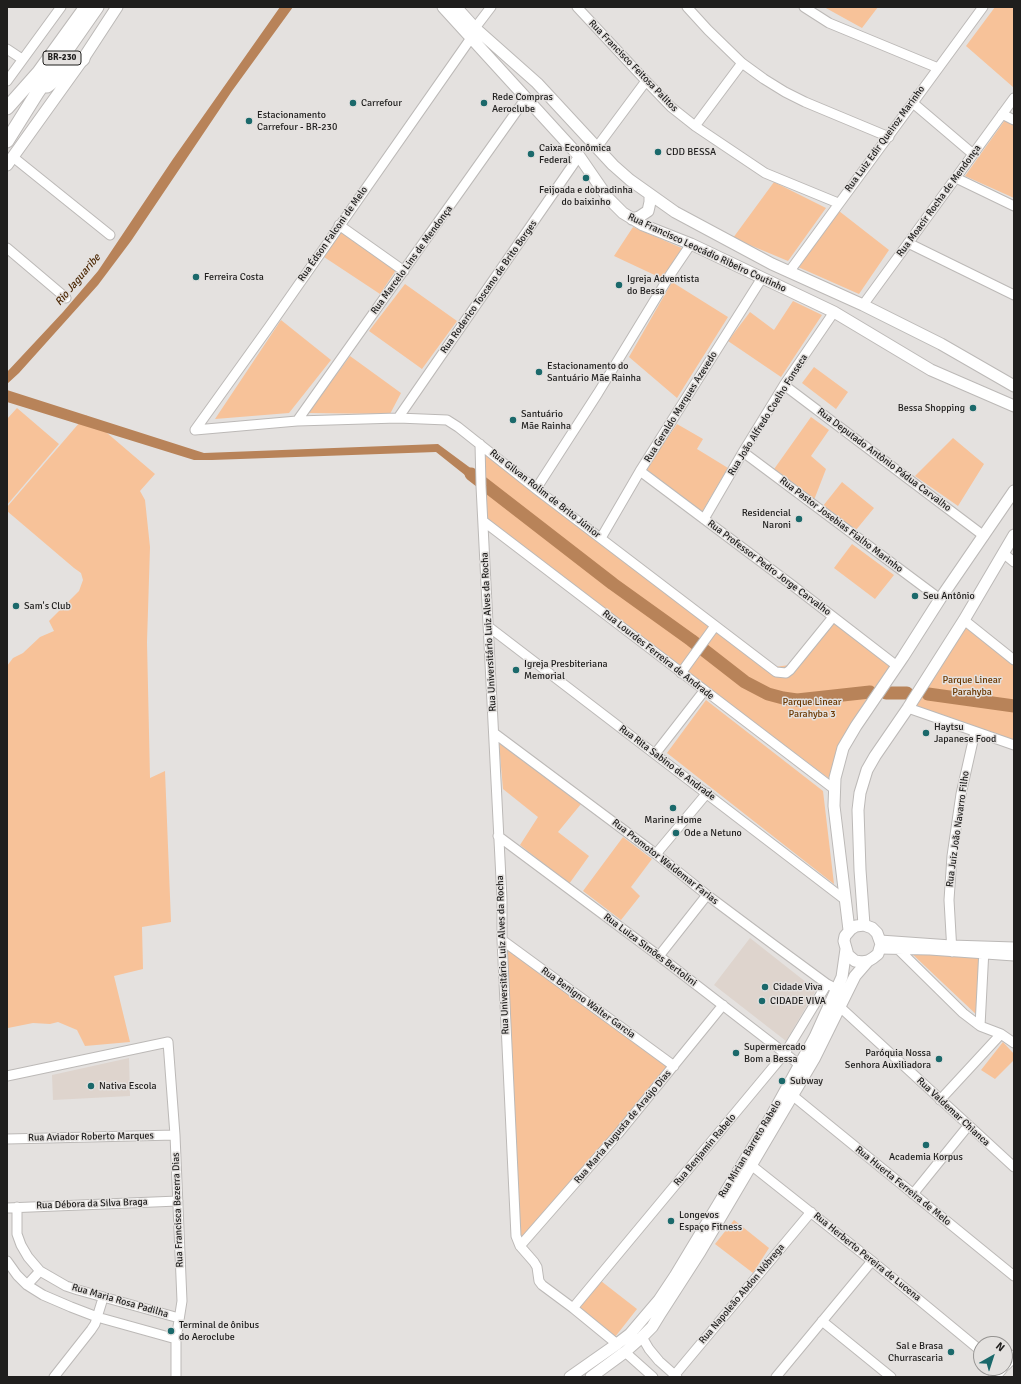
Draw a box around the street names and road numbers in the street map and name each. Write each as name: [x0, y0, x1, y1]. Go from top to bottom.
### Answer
street label: Rua Francisco Feitosa Palitos: [586, 17, 680, 115]
road number: BR-230: [43, 51, 81, 65]
street label: Rua Luiz Edir Queiroz Marinho: [842, 84, 928, 194]
street label: Rua Moacir Rocha de Mendonça: [894, 143, 984, 259]
street label: Rua Édson Falconi de Melo: [296, 184, 370, 284]
street label: Rua Marcelo Lins de Mendonça: [368, 203, 456, 317]
street label: Rua Francisco Leocádio Ribeiro Coutinho: [626, 211, 788, 295]
street label: Rua Roderico Toscano de Brito Borges: [438, 218, 540, 356]
street label: Rua Geraldo Marques Azevedo: [642, 349, 720, 465]
street label: Rua João Alfredo Coelho Fonseca: [726, 352, 810, 478]
street label: Rua Deputado Antônio Pádua Carvalho: [815, 406, 953, 514]
street label: Rua Gilvan Rolim de Brito Júnior: [487, 447, 603, 541]
street label: Rua Pastor Josebias Fialho Marinho: [777, 475, 905, 575]
street label: Rua Professor Pedro Jorge Carvalho: [705, 518, 833, 618]
street label: Rua Universitário Luiz Alves da Rocha: [479, 552, 499, 712]
street label: Rua Lourdes Ferreira de Andrade: [600, 608, 716, 702]
street label: Rua Rita Sabino de Andrade: [616, 723, 718, 803]
street label: Rua Juiz João Navarro Filho: [944, 770, 972, 888]
street label: Rua Promotor Waldemar Farias: [609, 817, 721, 907]
street label: Rua Universitário Luiz Alves da Rocha: [494, 875, 512, 1035]
street label: Rua Luiza Simões Bertolini: [601, 911, 699, 989]
street label: Rua Benigno Walter Garcia: [538, 965, 638, 1041]
street label: Rua Maria Augusta de Araújo Dias: [572, 1068, 674, 1186]
street label: Rua Valdemar Chianca: [914, 1075, 992, 1149]
street label: Rua Mirian Barreto Rabelo: [716, 1098, 784, 1200]
street label: Rua Benjamin Rabelo: [671, 1111, 739, 1189]
street label: Rua Aviador Roberto Marques: [28, 1130, 154, 1144]
street label: Rua Huerta Ferreira de Melo: [853, 1144, 953, 1228]
street label: Rua Francisca Bezerra Dias: [170, 1152, 186, 1268]
street label: Rua Débora da Silva Braga: [36, 1196, 148, 1212]
street label: Rua Herberto Pereira de Lucena: [811, 1210, 923, 1304]
street label: Rua Napoleão Abdon Nóbrega: [697, 1242, 787, 1346]
street label: Rua Maria Rosa Padilha: [70, 1281, 170, 1321]

